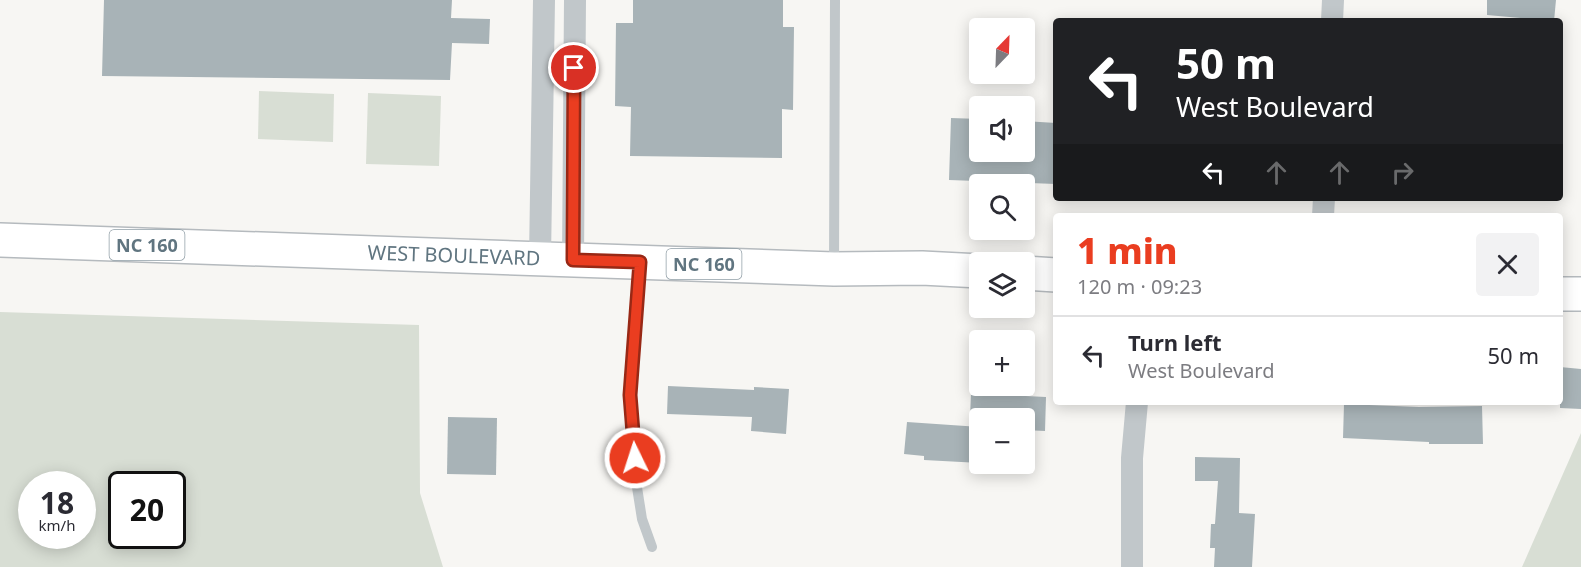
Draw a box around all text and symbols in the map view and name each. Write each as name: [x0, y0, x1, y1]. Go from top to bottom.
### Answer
north arrow: [969, 18, 1035, 84]
map controls: [969, 18, 1035, 474]
text: 50 m: [1176, 34, 1276, 91]
pin: [548, 42, 599, 93]
icon: left: [1077, 42, 1155, 120]
icon: arrive: [557, 51, 590, 84]
text: West Boulevard: [1176, 88, 1374, 125]
button: sound: [969, 96, 1035, 162]
icon: left: [1197, 156, 1230, 189]
icon: ahead: [1260, 156, 1293, 189]
icon: ahead: [1323, 156, 1356, 189]
icon: right: [1386, 156, 1419, 189]
button: search: [969, 174, 1035, 240]
text: 1 min: [1077, 226, 1178, 275]
road number: NC 160: [110, 230, 184, 260]
button: close: [1476, 233, 1539, 296]
street label: WEST BOULEVARD: [367, 238, 541, 272]
road number: NC 160: [666, 249, 742, 279]
button: layers: [969, 252, 1035, 318]
text: 120 m · 09:23: [1077, 273, 1202, 300]
text: Turn left: [1128, 327, 1222, 357]
button: +: [969, 330, 1035, 396]
icon: left: [1077, 339, 1110, 372]
text: 50 m: [1488, 340, 1539, 370]
text: West Boulevard: [1128, 357, 1275, 384]
button: −: [969, 408, 1035, 474]
position arrow: [603, 426, 667, 490]
speed limit sign: 20: [108, 471, 186, 549]
text: 18: [40, 482, 74, 523]
text: km/h: [39, 515, 75, 535]

